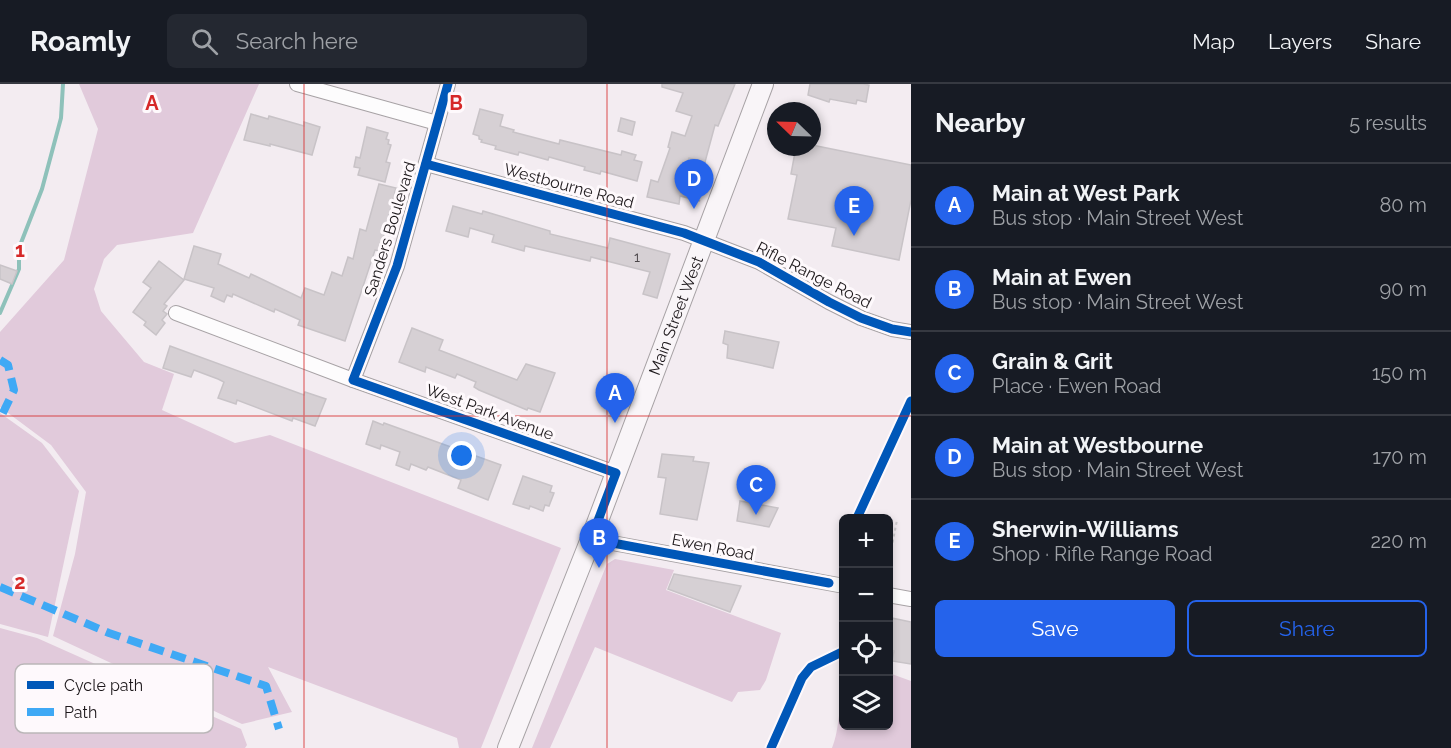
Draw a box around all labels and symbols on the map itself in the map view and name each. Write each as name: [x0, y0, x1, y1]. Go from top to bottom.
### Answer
text: A: [145, 91, 159, 115]
text: B: [449, 91, 463, 115]
north arrow: [767, 102, 821, 156]
street label: Sanders Boulevard: [360, 159, 420, 299]
street label: Westbourne Road: [502, 160, 636, 213]
pin: D: [674, 160, 714, 209]
pin: E: [834, 186, 874, 236]
text: 1: [15, 238, 25, 262]
street label: Rifle Range Road: [753, 238, 875, 312]
house number: 1: [634, 249, 640, 265]
street label: Main Street West: [644, 253, 707, 377]
pin: A: [596, 374, 634, 423]
street label: West Park Avenue: [423, 380, 557, 444]
your location: [447, 441, 476, 470]
pin: C: [736, 466, 776, 515]
pin: B: [580, 518, 618, 568]
street label: Ewen Road: [670, 530, 756, 564]
text: 2: [14, 570, 26, 594]
legend: [15, 664, 213, 733]
text: Cycle path: [64, 676, 143, 695]
text: Path: [64, 703, 97, 722]

